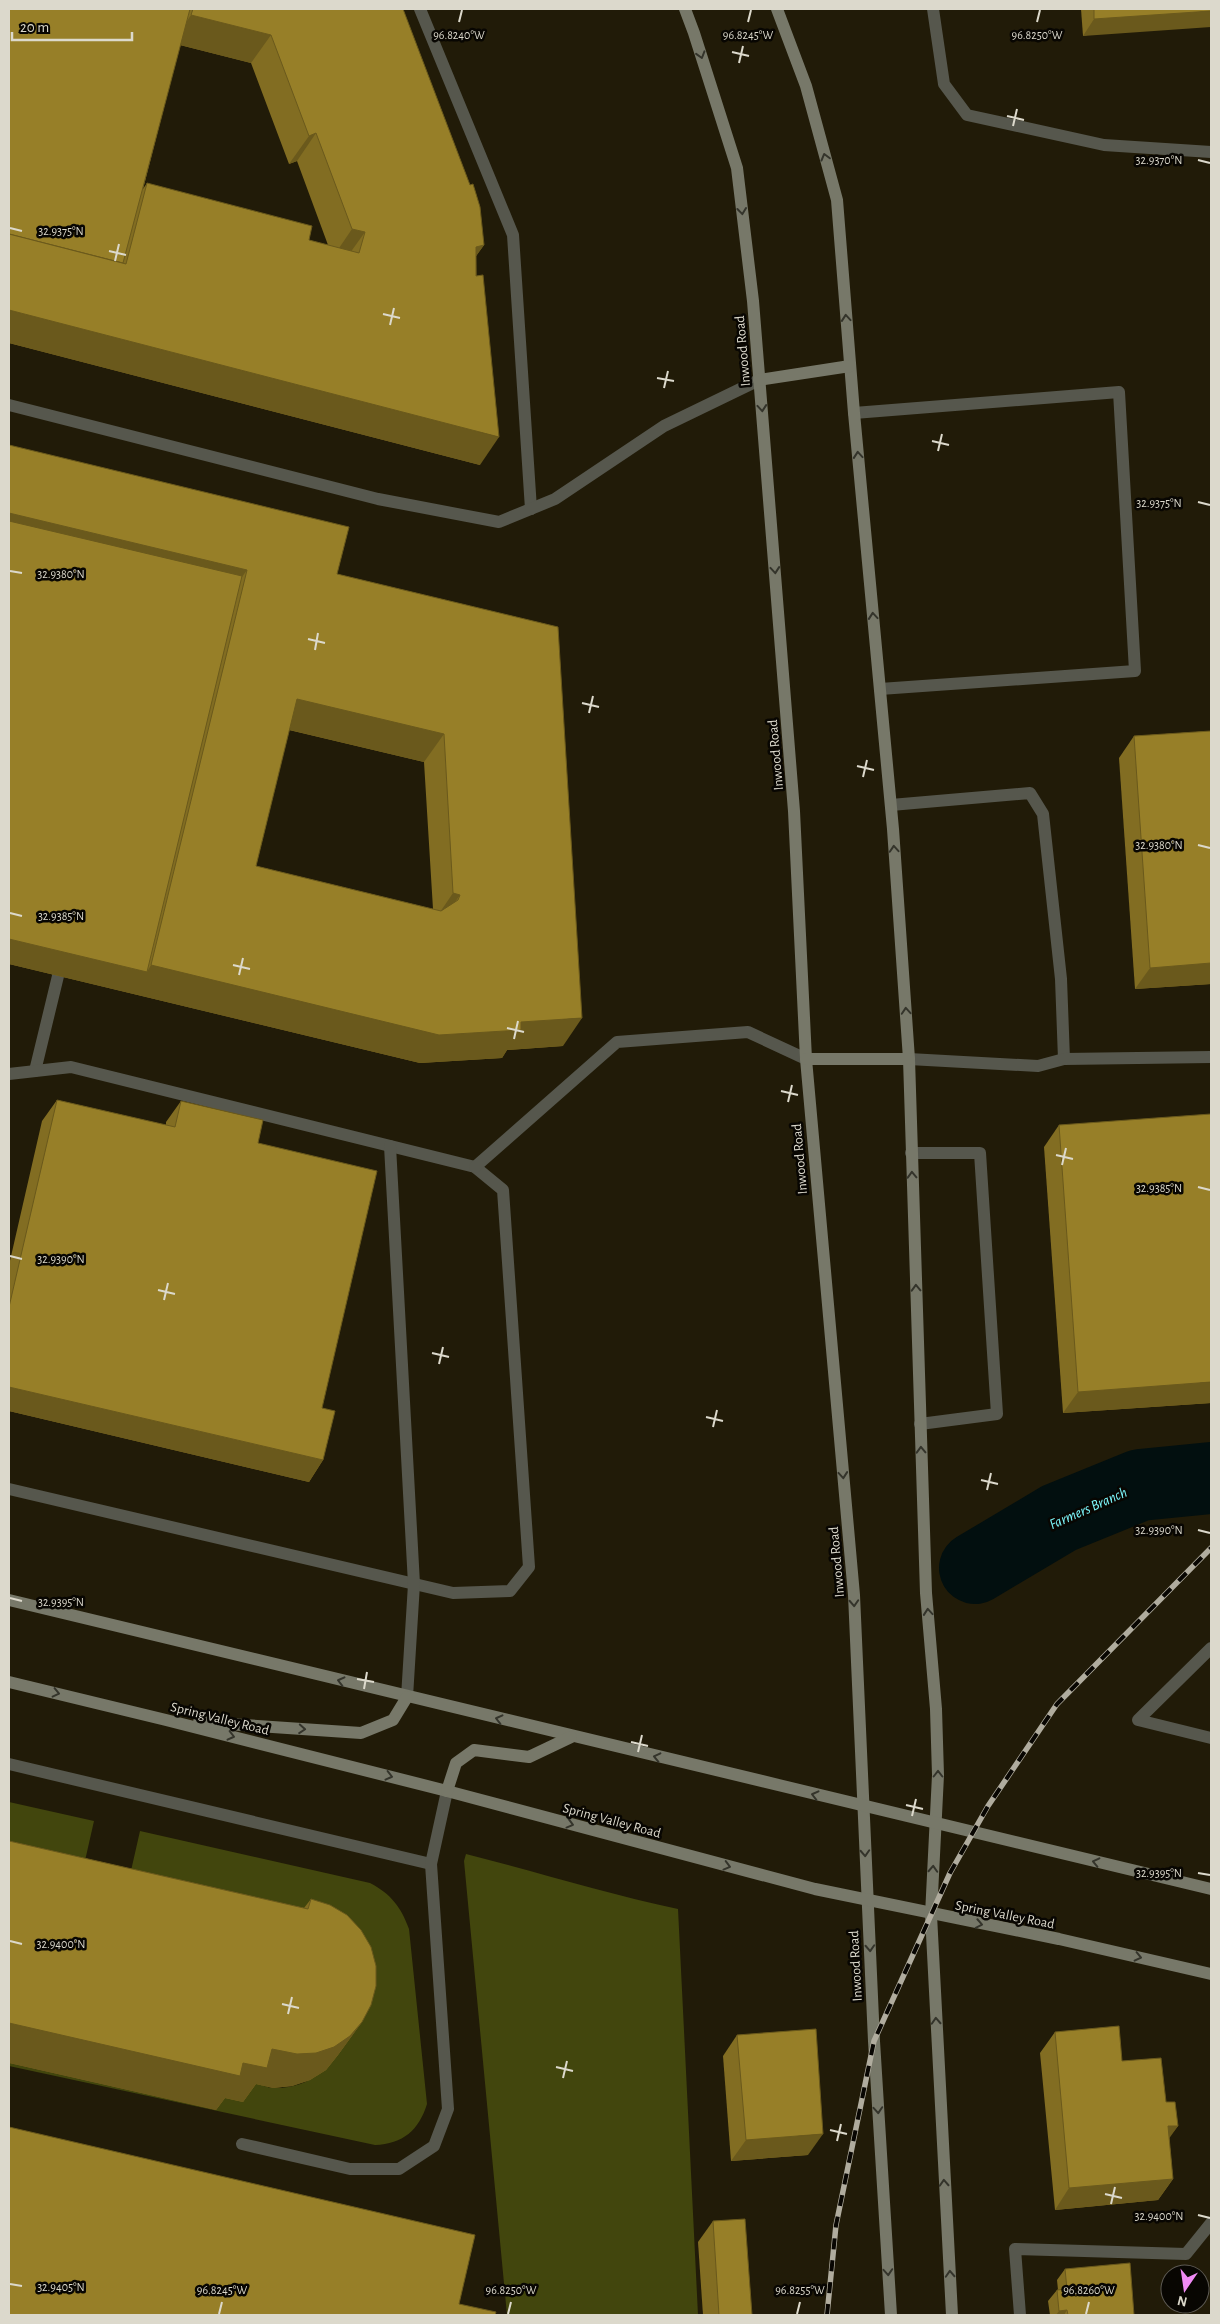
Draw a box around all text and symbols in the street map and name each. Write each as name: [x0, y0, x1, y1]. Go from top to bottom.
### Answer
scale bar: [12, 10, 132, 42]
text: 20 m: [20, 20, 49, 35]
text: 96.8240°W: [433, 29, 485, 41]
text: 96.8245°W: [723, 29, 773, 41]
text: 96.8250°W: [1012, 29, 1063, 41]
one-way arrow: [695, 50, 705, 58]
one-way arrow: [820, 153, 831, 162]
text: 32.9370°N: [1136, 154, 1182, 166]
one-way arrow: [736, 208, 747, 216]
text: 32.9375°N: [38, 225, 84, 237]
one-way arrow: [841, 314, 852, 322]
street label: Inwood Road: [733, 315, 753, 387]
one-way arrow: [756, 404, 767, 412]
one-way arrow: [853, 450, 864, 458]
text: 32.9375°N: [1136, 497, 1182, 509]
one-way arrow: [769, 566, 780, 574]
text: 32.9380°N: [37, 568, 85, 580]
one-way arrow: [868, 612, 879, 620]
street label: Inwood Road: [766, 719, 786, 791]
text: 32.9380°N: [1135, 839, 1183, 851]
one-way arrow: [889, 844, 900, 852]
text: 32.9385°N: [38, 910, 84, 922]
one-way arrow: [901, 1006, 912, 1014]
street label: Inwood Road: [790, 1123, 810, 1195]
one-way arrow: [907, 1170, 917, 1178]
text: 32.9385°N: [1136, 1182, 1182, 1194]
text: 32.9390°N: [37, 1253, 85, 1265]
one-way arrow: [911, 1283, 921, 1291]
one-way arrow: [916, 1446, 927, 1454]
one-way arrow: [837, 1471, 848, 1479]
water label: Farmers Branch: [1047, 1485, 1129, 1532]
text: 32.9390°N: [1135, 1524, 1183, 1536]
street label: Inwood Road: [827, 1526, 847, 1598]
text: 32.9395°N: [38, 1596, 84, 1608]
one-way arrow: [849, 1599, 860, 1607]
one-way arrow: [922, 1608, 933, 1616]
one-way arrow: [337, 1676, 346, 1687]
one-way arrow: [52, 1688, 60, 1698]
street label: Spring Valley Road: [169, 1700, 270, 1738]
one-way arrow: [496, 1715, 504, 1725]
one-way arrow: [299, 1723, 307, 1734]
one-way arrow: [227, 1730, 236, 1741]
one-way arrow: [653, 1752, 662, 1763]
one-way arrow: [384, 1770, 393, 1781]
one-way arrow: [933, 1770, 943, 1778]
one-way arrow: [811, 1790, 820, 1801]
street label: Spring Valley Road: [561, 1801, 662, 1841]
one-way arrow: [565, 1818, 574, 1829]
one-way arrow: [860, 1849, 871, 1857]
one-way arrow: [1091, 1857, 1100, 1868]
one-way arrow: [722, 1860, 730, 1870]
one-way arrow: [928, 1865, 939, 1873]
text: 32.9395°N: [1136, 1867, 1182, 1879]
street label: Spring Valley Road: [954, 1898, 1056, 1931]
one-way arrow: [974, 1918, 983, 1928]
street label: Inwood Road: [847, 1930, 865, 2002]
text: 32.9400°N: [37, 1938, 85, 1950]
one-way arrow: [864, 1944, 875, 1952]
one-way arrow: [1133, 1952, 1142, 1962]
one-way arrow: [930, 2017, 941, 2025]
one-way arrow: [873, 2106, 884, 2114]
one-way arrow: [939, 2179, 950, 2187]
text: 32.9400°N: [1135, 2210, 1183, 2222]
north arrow: [1160, 2264, 1210, 2314]
one-way arrow: [883, 2269, 894, 2277]
one-way arrow: [944, 2269, 955, 2277]
text: 32.9405°N: [37, 2281, 85, 2293]
text: 96.8245°W: [197, 2284, 247, 2296]
text: 96.8250°W: [486, 2284, 537, 2296]
text: 96.8255°W: [775, 2284, 825, 2296]
text: 96.8260°W: [1063, 2284, 1115, 2296]
text: N: [1176, 2293, 1189, 2309]

